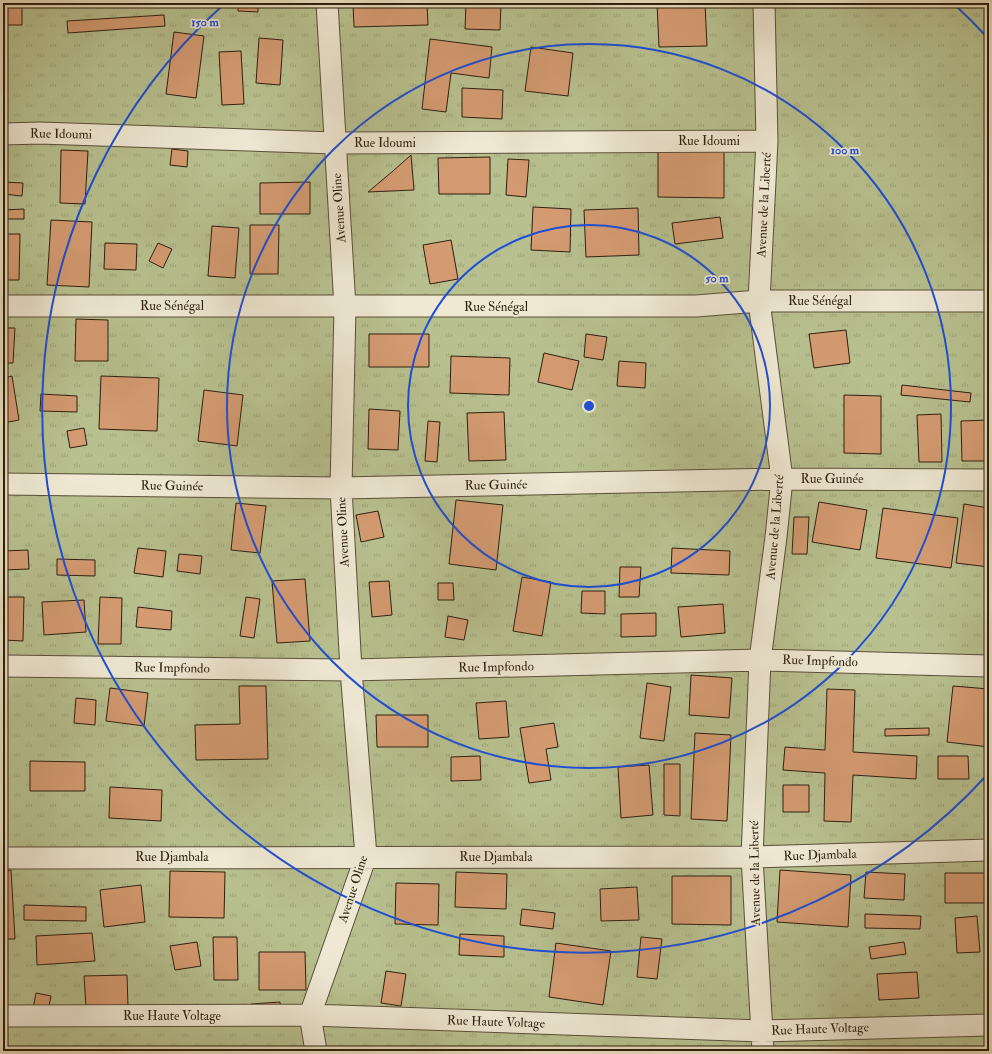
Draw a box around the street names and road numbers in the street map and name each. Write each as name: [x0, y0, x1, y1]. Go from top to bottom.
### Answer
street label: Rue Idoumi: [30, 125, 93, 143]
street label: Rue Idoumi: [678, 133, 741, 149]
street label: Rue Idoumi: [354, 135, 417, 151]
street label: Avenue de la Liberté: [753, 151, 775, 259]
street label: Avenue Oline: [329, 172, 349, 244]
street label: Rue Sénégal: [788, 293, 853, 309]
street label: Rue Sénégal: [140, 298, 205, 314]
street label: Rue Sénégal: [464, 299, 529, 315]
street label: Rue Guinée: [801, 471, 864, 487]
street label: Avenue de la Liberté: [762, 473, 788, 581]
street label: Rue Guinée: [464, 476, 528, 494]
street label: Rue Guinée: [140, 477, 204, 495]
street label: Avenue Oline: [333, 496, 353, 568]
street label: Rue Impfondo: [782, 652, 858, 671]
street label: Rue Impfondo: [458, 658, 534, 677]
street label: Rue Impfondo: [134, 659, 210, 678]
street label: Avenue de la Liberté: [746, 820, 764, 927]
street label: Rue Djambala: [783, 846, 858, 864]
street label: Rue Djambala: [135, 849, 209, 865]
street label: Rue Djambala: [459, 849, 533, 865]
street label: Avenue Oline: [334, 853, 372, 926]
street label: Rue Haute Voltage: [123, 1008, 222, 1024]
street label: Rue Haute Voltage: [447, 1012, 546, 1032]
street label: Rue Haute Voltage: [771, 1019, 870, 1039]

